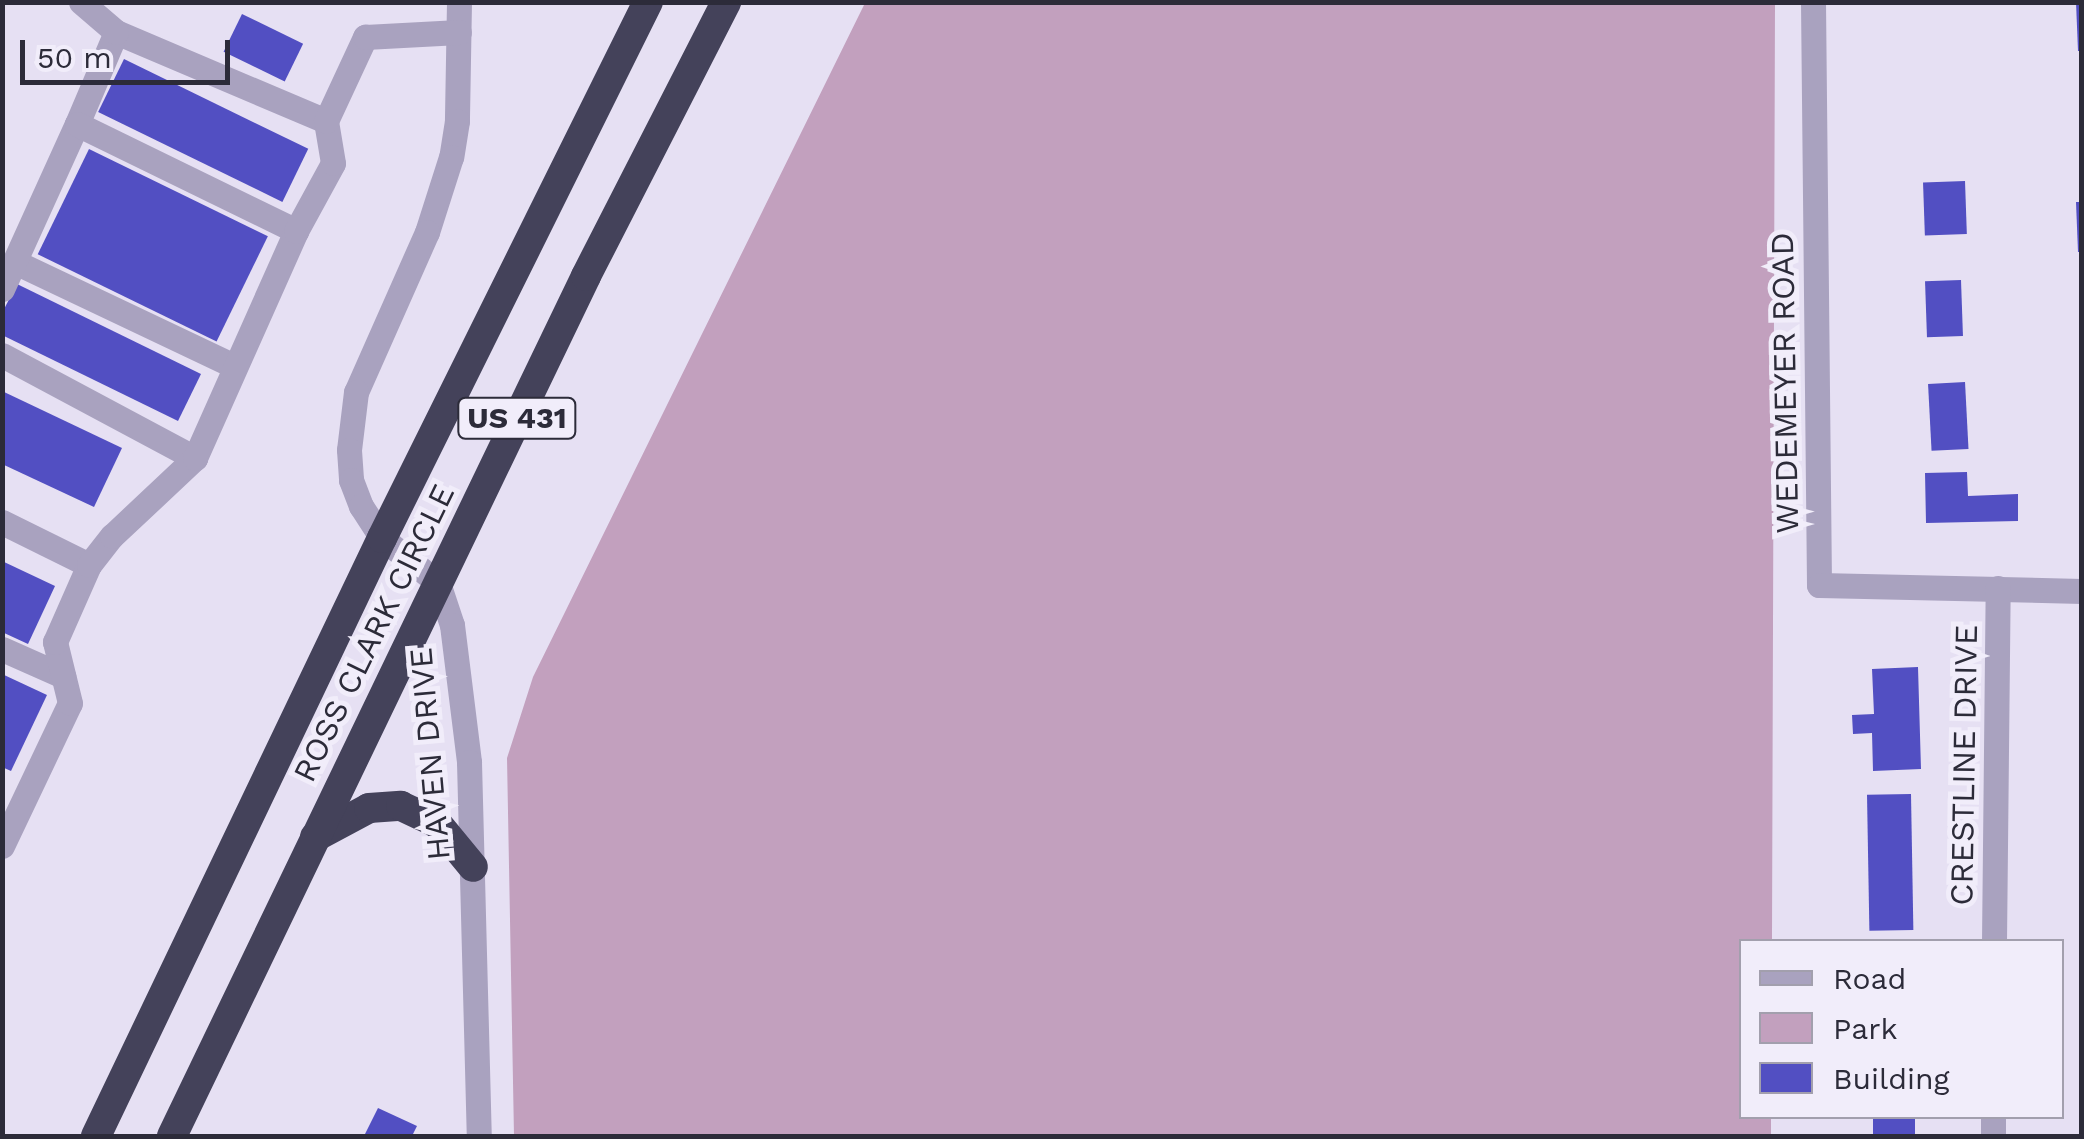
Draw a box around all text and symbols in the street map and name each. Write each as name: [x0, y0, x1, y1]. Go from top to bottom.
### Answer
scale bar: [25, 20, 235, 82]
text: 50 m: [37, 40, 112, 75]
street label: WEDEMEYER ROAD: [1763, 232, 1807, 534]
road number: US 431: [457, 393, 577, 443]
street label: ROSS CLARK CIRCLE: [285, 478, 463, 788]
street label: CRESTLINE DRIVE: [1942, 624, 1986, 906]
street label: HAVEN DRIVE: [402, 646, 458, 862]
legend: [1739, 939, 2064, 1119]
text: Road: [1833, 961, 1906, 996]
text: Park: [1833, 1011, 1898, 1046]
text: Building: [1833, 1061, 1950, 1096]

